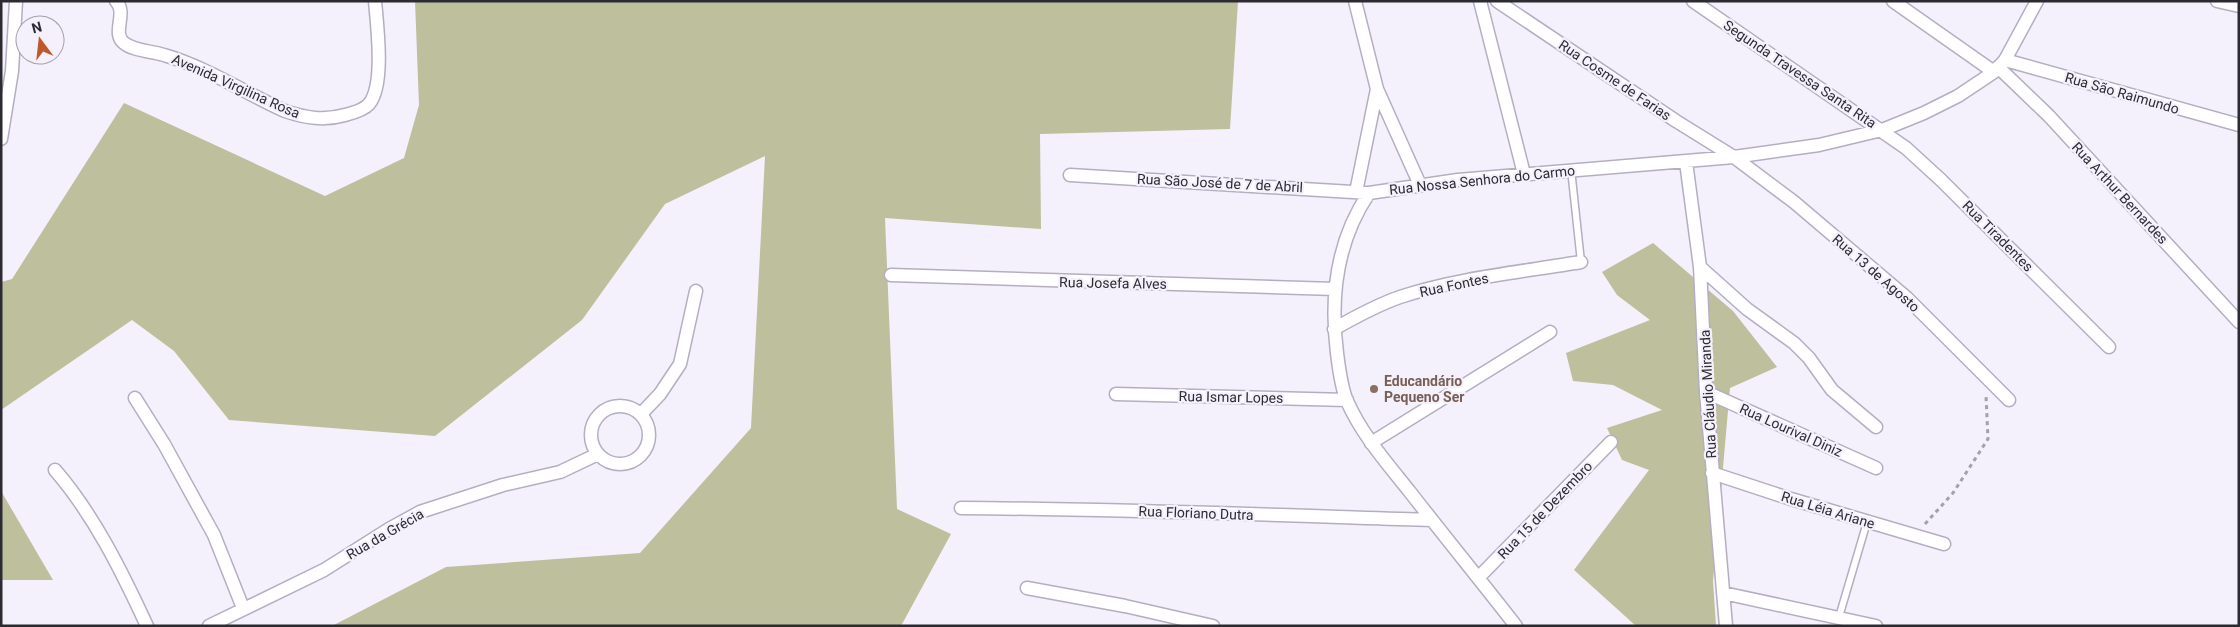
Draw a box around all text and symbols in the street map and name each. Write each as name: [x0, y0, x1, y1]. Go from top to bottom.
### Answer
north arrow: [15, 15, 65, 65]
street label: Segunda Travessa Santa Rita: [1721, 17, 1879, 131]
text: N: [30, 18, 43, 36]
street label: Rua Cosme de Farias: [1556, 37, 1674, 123]
street label: Avenida Virgilina Rosa: [170, 51, 302, 121]
street label: Rua São Raimundo: [2063, 69, 2181, 117]
street label: Rua Arthur Bernardes: [2069, 139, 2171, 247]
street label: Rua Nossa Senhora do Carmo: [1388, 162, 1576, 198]
street label: Rua São José de 7 de Abril: [1137, 171, 1303, 195]
street label: Rua Tiradentes: [1959, 197, 2037, 275]
street label: Rua 13 de Agosto: [1829, 231, 1923, 315]
street label: Rua Fontes: [1418, 270, 1490, 300]
street label: Rua Josefa Alves: [1059, 274, 1167, 292]
street label: Rua Cláudio Miranda: [1697, 329, 1719, 459]
place label: Educandário Pequeno Ser: [1384, 373, 1464, 405]
marker: Educandário Pequeno Ser: [1368, 383, 1380, 395]
street label: Rua Ismar Lopes: [1179, 388, 1283, 406]
street label: Rua Lourival Diniz: [1737, 400, 1845, 460]
street label: Rua 15 de Dezembro: [1494, 458, 1596, 562]
street label: Rua Léia Ariane: [1779, 488, 1877, 532]
street label: Rua Floriano Dutra: [1138, 503, 1254, 523]
street label: Rua da Grécia: [344, 505, 426, 563]

